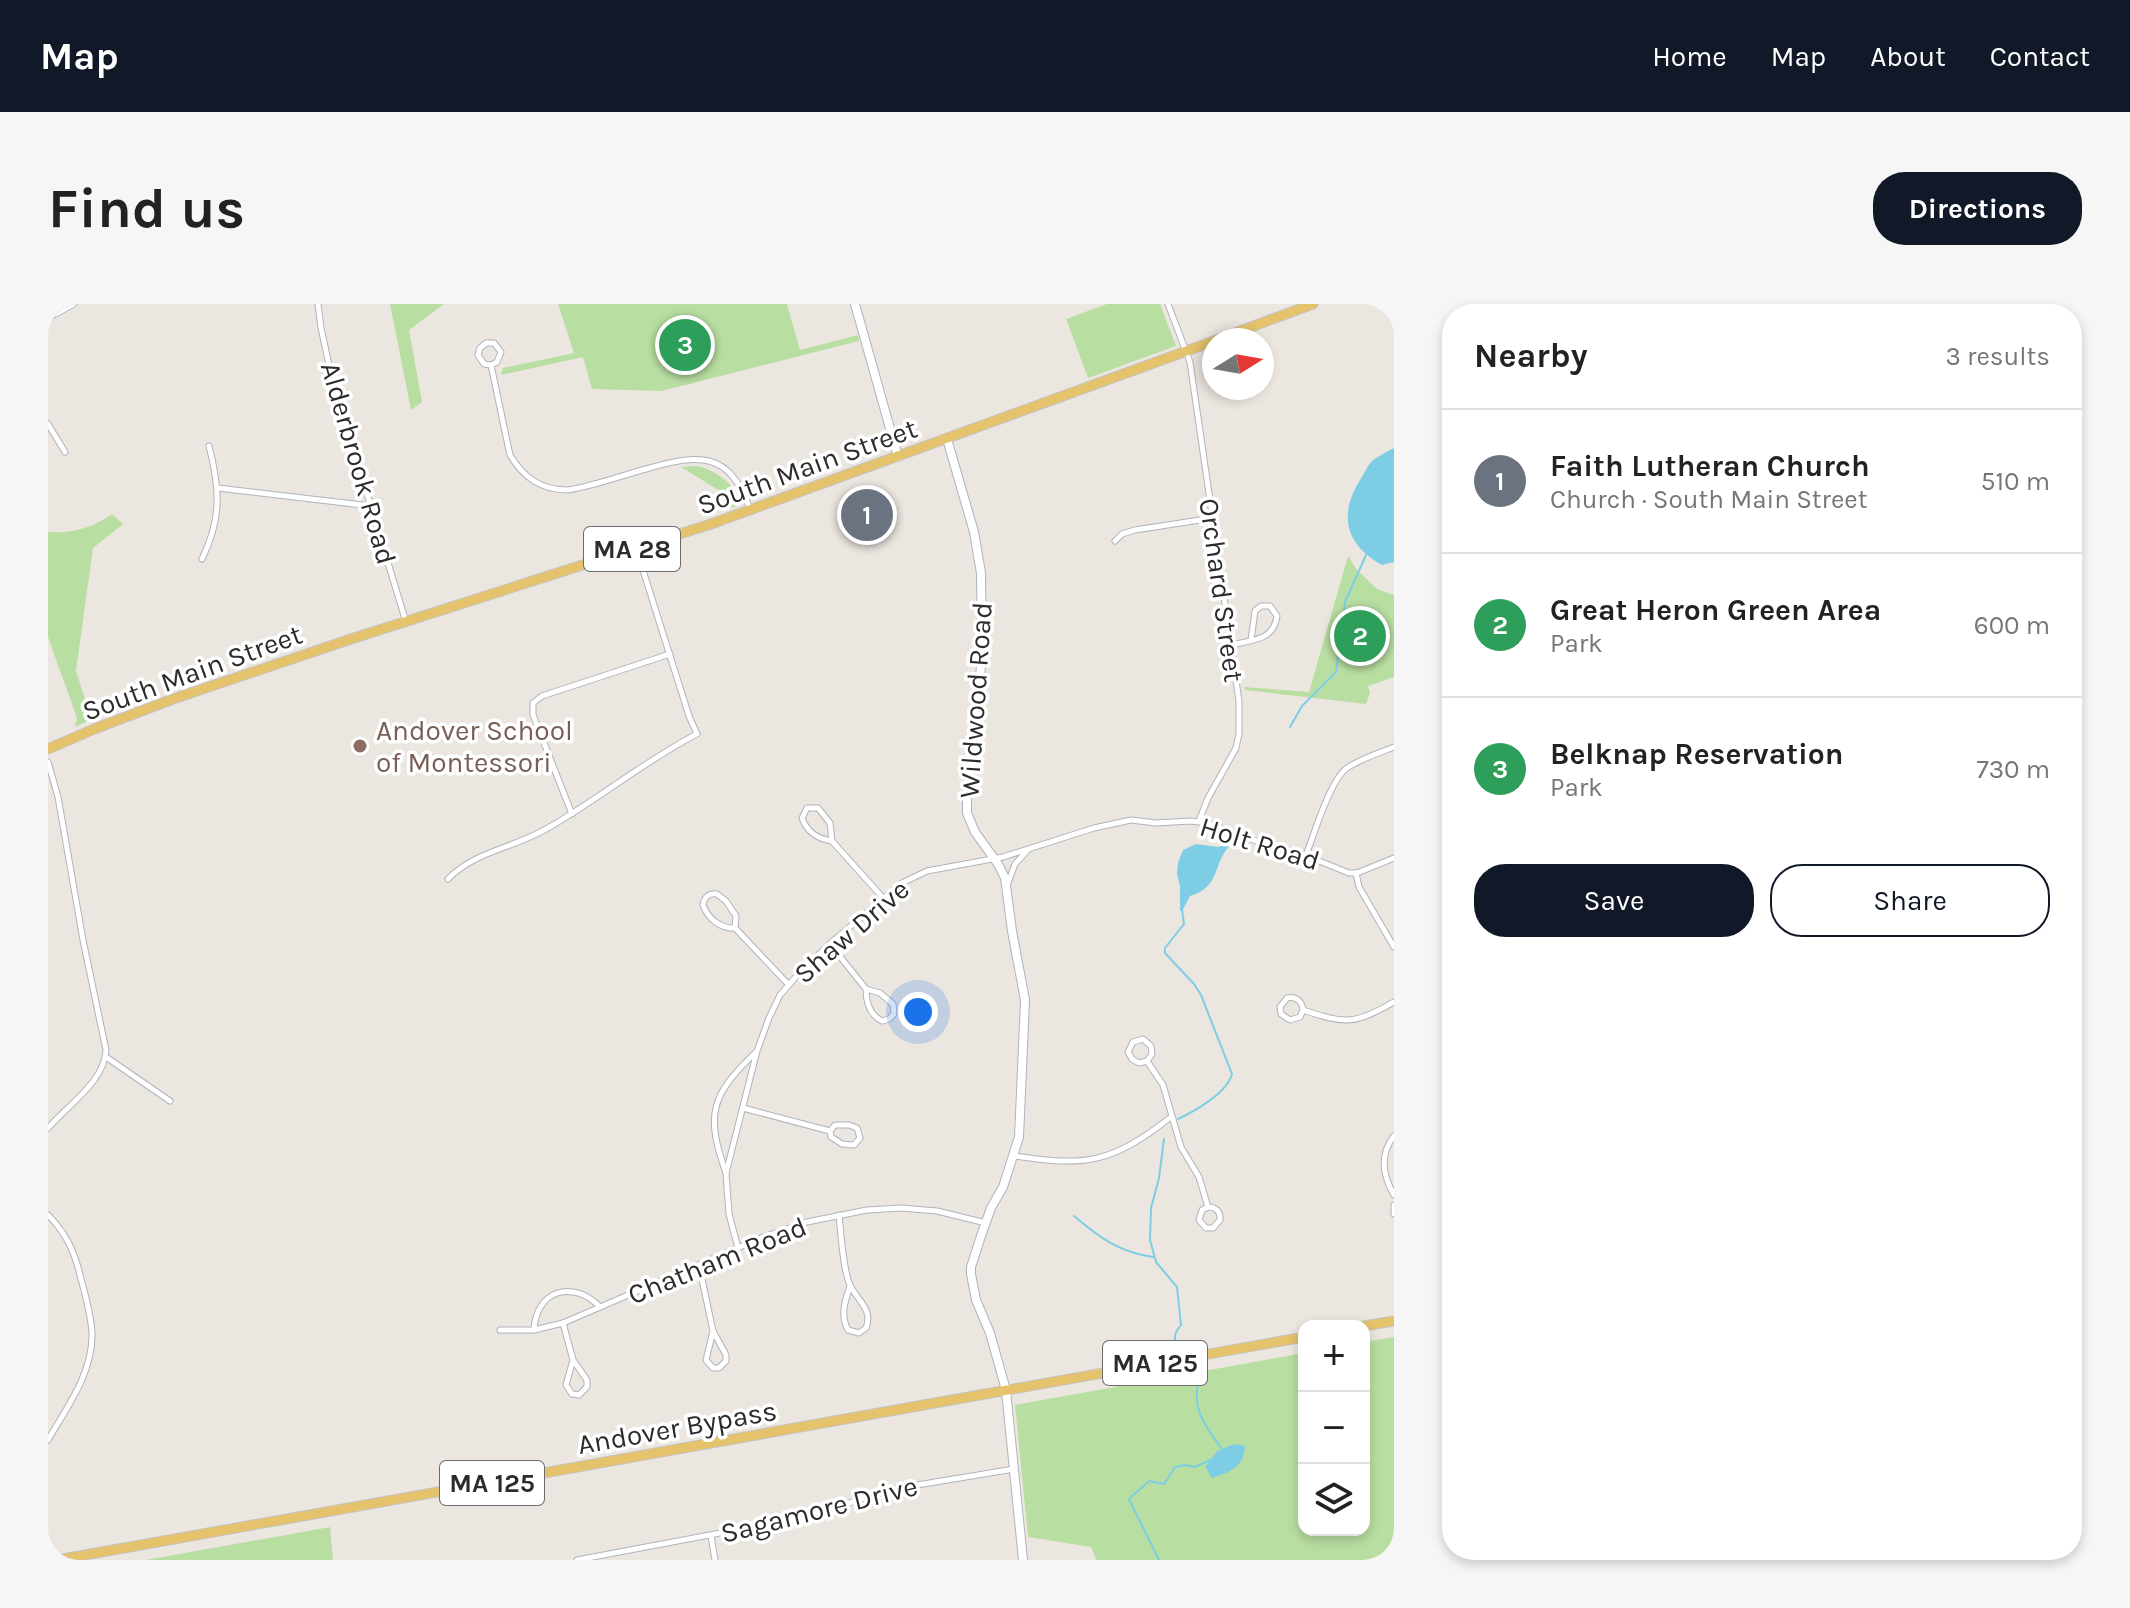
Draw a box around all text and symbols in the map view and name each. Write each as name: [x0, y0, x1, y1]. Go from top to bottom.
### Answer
text: Map: [40, 34, 119, 79]
text: Home: [1652, 40, 1727, 73]
text: Map: [1771, 40, 1826, 73]
text: About: [1870, 40, 1946, 73]
text: Contact: [1990, 40, 2090, 73]
button: Directions: [1873, 172, 2082, 245]
text: Find us: [48, 176, 245, 241]
pin: 3: [659, 315, 711, 375]
north arrow: [1202, 328, 1274, 400]
text: Nearby: [1474, 336, 1588, 376]
text: 3 results: [1946, 341, 2050, 372]
street label: Alderbrook Road: [314, 358, 403, 568]
street label: South Main Street: [693, 411, 921, 522]
text: Faith Lutheran Church: [1550, 448, 1870, 484]
text: 1: [1495, 466, 1505, 497]
text: 510 m: [1981, 466, 2050, 497]
text: Church · South Main Street: [1550, 484, 1868, 515]
pin: 1: [841, 485, 893, 545]
street label: Orchard Street: [1192, 496, 1251, 684]
road number: MA 28: [584, 527, 680, 571]
text: Great Heron Green Area: [1550, 592, 1881, 628]
street label: Wildwood Road: [952, 601, 999, 799]
pin: 2: [1334, 606, 1386, 666]
text: 2: [1492, 610, 1508, 641]
text: 600 m: [1974, 610, 2050, 641]
street label: South Main Street: [78, 617, 306, 728]
text: Park: [1550, 628, 1603, 659]
place label: Andover School of Montessori: [376, 714, 573, 779]
text: Belknap Reservation: [1550, 736, 1844, 772]
marker: Andover School of Montessori: [351, 737, 369, 755]
text: 3: [1492, 754, 1508, 785]
text: 730 m: [1977, 754, 2050, 785]
text: Park: [1550, 772, 1603, 803]
street label: Holt Road: [1196, 810, 1324, 877]
button: Save: [1474, 864, 1754, 937]
button: Share: [1770, 864, 2050, 937]
street label: Shaw Drive: [787, 872, 916, 990]
your location: [898, 992, 938, 1032]
street label: Chatham Road: [623, 1210, 811, 1311]
map controls: [1298, 1320, 1370, 1536]
button: +: [1298, 1320, 1370, 1392]
road number: MA 125: [1103, 1341, 1207, 1385]
button: −: [1298, 1392, 1370, 1464]
street label: Andover Bypass: [575, 1394, 779, 1461]
road number: MA 125: [440, 1461, 544, 1505]
button: layers: [1298, 1464, 1370, 1536]
street label: Sagamore Drive: [717, 1469, 921, 1550]

